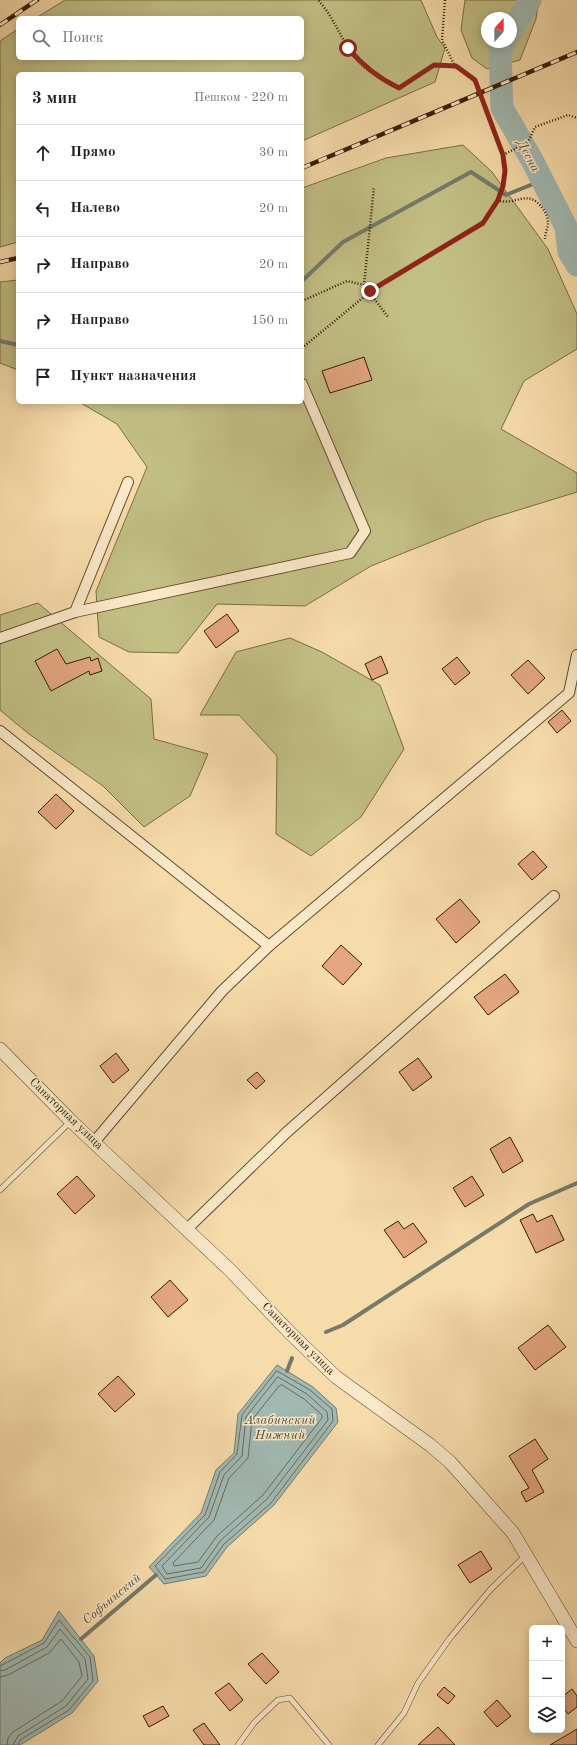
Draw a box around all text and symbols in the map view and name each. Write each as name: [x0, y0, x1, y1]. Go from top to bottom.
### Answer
north arrow: [481, 12, 517, 48]
search box: [16, 16, 304, 60]
icon: search: [30, 27, 52, 49]
text: Поиск: [62, 31, 103, 46]
route start: [339, 39, 357, 57]
text: 3 мин: [32, 90, 77, 107]
text: Пешком · 220 m: [194, 91, 288, 104]
water label: Десна: [513, 136, 542, 174]
icon: ahead: [32, 142, 54, 164]
text: Прямо: [70, 145, 116, 160]
text: 30 m: [259, 146, 288, 159]
icon: left: [32, 198, 54, 220]
text: Налево: [70, 201, 120, 216]
text: 20 m: [259, 202, 288, 215]
icon: right: [32, 254, 54, 276]
text: Направо: [70, 257, 129, 272]
text: 20 m: [259, 258, 288, 271]
route end: [361, 282, 379, 300]
icon: right: [32, 310, 54, 332]
text: Направо: [70, 313, 129, 328]
text: 150 m: [251, 314, 288, 327]
icon: arrive: [32, 366, 54, 388]
text: Пункт назначения: [70, 369, 197, 384]
street label: Санаторная улица: [27, 1076, 105, 1152]
street label: Санаторная улица: [259, 1300, 337, 1378]
water label: Алабинский Нижний: [243, 1414, 316, 1442]
water label: Софьинский: [80, 1571, 144, 1627]
map controls: [529, 1625, 565, 1733]
button: +: [529, 1625, 565, 1661]
button: −: [529, 1661, 565, 1697]
button: layers: [529, 1697, 565, 1733]

